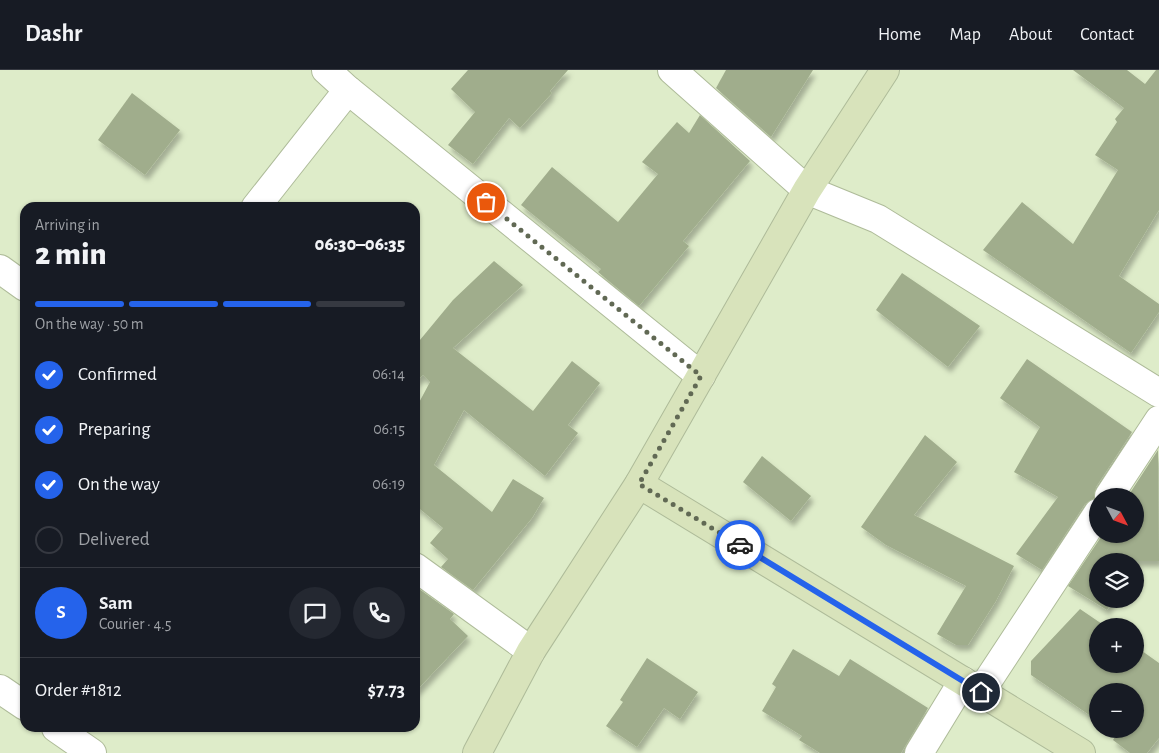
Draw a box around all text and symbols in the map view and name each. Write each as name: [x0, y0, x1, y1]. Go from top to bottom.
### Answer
text: Dashr: [25, 22, 82, 46]
text: Home: [878, 26, 921, 44]
text: Map: [949, 26, 981, 44]
text: About: [1009, 26, 1052, 44]
text: Contact: [1080, 26, 1134, 44]
pin: [465, 181, 507, 223]
icon: bag: [472, 188, 500, 216]
text: Arriving in: [35, 217, 100, 233]
text: 06:30–06:35: [315, 235, 405, 254]
text: 2 min: [35, 238, 107, 270]
text: On the way · 50 m: [35, 316, 144, 332]
icon: check: [35, 361, 63, 389]
text: Confirmed: [78, 365, 157, 384]
text: 06:14: [372, 366, 405, 382]
icon: check: [35, 416, 63, 444]
text: Preparing: [78, 420, 151, 439]
text: 06:15: [373, 421, 405, 437]
icon: check: [35, 471, 63, 499]
text: On the way: [78, 475, 160, 494]
text: 06:19: [372, 476, 405, 492]
north arrow: [1089, 488, 1144, 542]
map controls: [1089, 488, 1144, 738]
courier: [715, 520, 765, 570]
text: Delivered: [78, 530, 150, 549]
icon: car: [726, 531, 754, 559]
button: layers: [1089, 553, 1144, 608]
button: chat: [289, 587, 341, 639]
button: phone: [353, 587, 405, 639]
text: Sam: [99, 594, 133, 613]
text: S: [56, 603, 66, 622]
text: Courier · 4.5: [99, 616, 171, 632]
button: +: [1089, 618, 1144, 673]
pin: [960, 671, 1002, 713]
icon: home: [967, 678, 995, 706]
text: Order #1812: [35, 681, 122, 700]
text: $7.73: [367, 681, 405, 700]
button: −: [1089, 683, 1144, 738]

